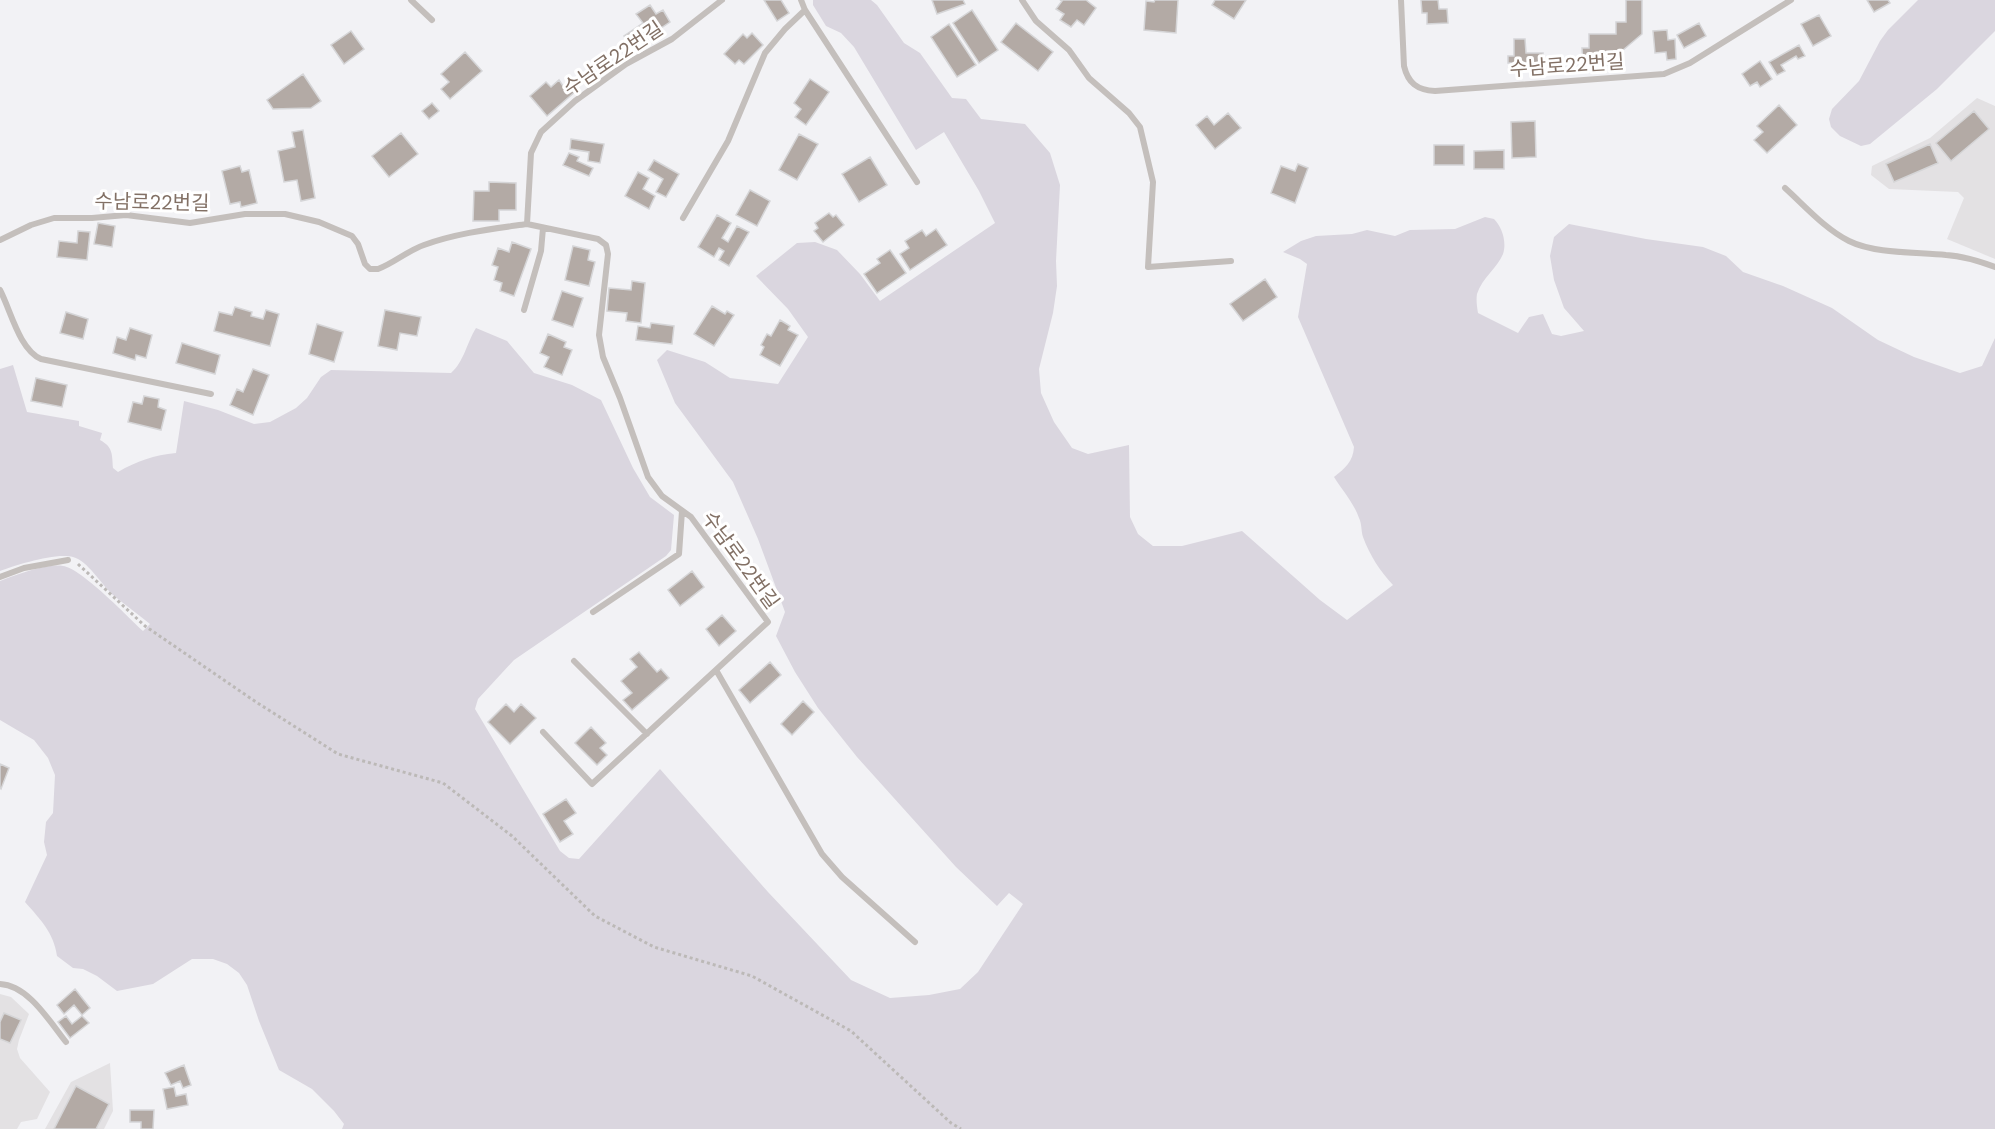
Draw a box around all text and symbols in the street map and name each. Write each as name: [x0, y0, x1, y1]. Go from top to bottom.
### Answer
street label: 수남로22번길: [558, 15, 668, 101]
street label: 수남로22번길: [1509, 48, 1625, 82]
street label: 수남로22번길: [94, 188, 210, 216]
street label: 수남로22번길: [697, 506, 785, 614]

